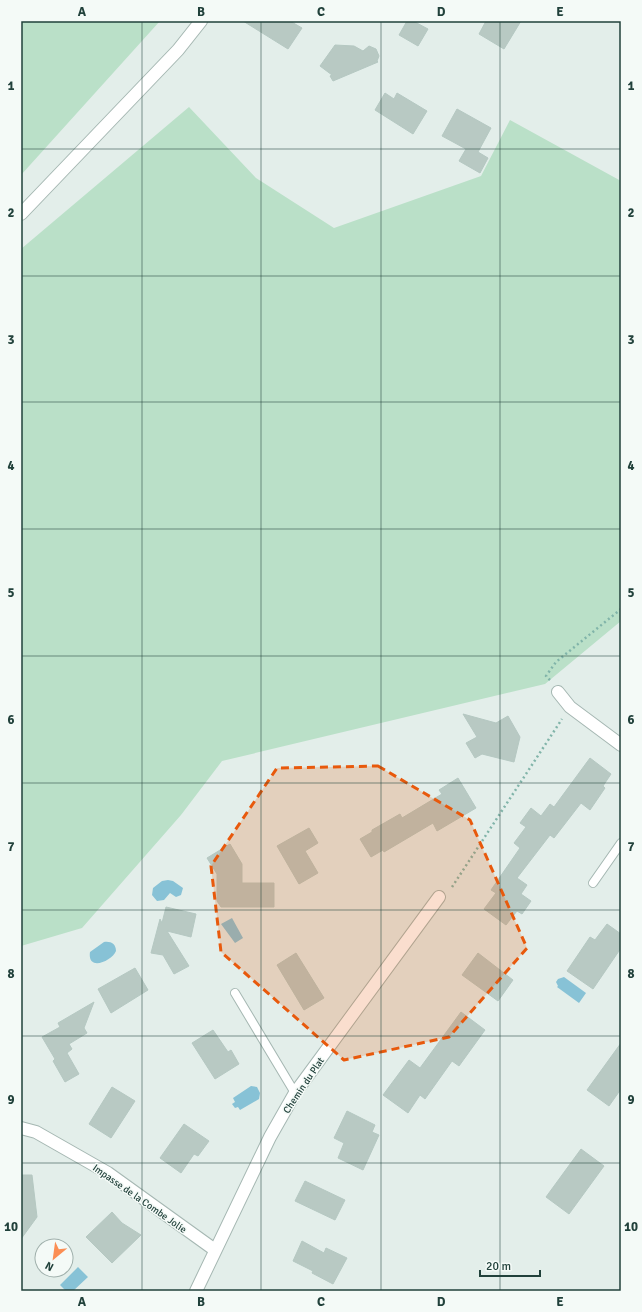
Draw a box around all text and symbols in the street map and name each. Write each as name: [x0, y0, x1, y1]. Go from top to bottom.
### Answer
text: A: [78, 4, 87, 20]
text: B: [197, 4, 205, 20]
text: C: [317, 4, 325, 20]
text: D: [437, 4, 446, 20]
text: E: [556, 4, 564, 20]
text: 1: [7, 78, 15, 94]
text: 1: [627, 78, 635, 94]
text: 2: [7, 205, 15, 221]
text: 2: [627, 205, 635, 221]
text: 3: [7, 332, 15, 348]
text: 3: [627, 332, 635, 348]
text: 4: [7, 458, 15, 474]
text: 4: [627, 458, 635, 474]
text: 5: [7, 585, 15, 601]
text: 5: [627, 585, 635, 601]
text: 6: [7, 712, 15, 728]
text: 6: [627, 712, 635, 728]
text: 7: [7, 839, 15, 855]
text: 7: [627, 839, 635, 855]
text: 8: [7, 966, 15, 982]
text: 8: [627, 966, 635, 982]
street label: Chemin du Plat: [281, 1055, 327, 1116]
text: 9: [7, 1092, 15, 1108]
text: 9: [627, 1092, 635, 1108]
street label: Impasse de la Combe Jolie: [90, 1162, 189, 1236]
text: 10: [4, 1219, 18, 1235]
text: 10: [624, 1219, 638, 1235]
north arrow: [34, 1238, 74, 1278]
scale bar: [480, 1252, 540, 1278]
text: N: [43, 1259, 56, 1274]
text: 20 m: [486, 1259, 511, 1274]
text: A: [78, 1294, 87, 1310]
text: B: [197, 1294, 205, 1310]
text: C: [317, 1294, 325, 1310]
text: D: [437, 1294, 446, 1310]
text: E: [556, 1294, 564, 1310]

